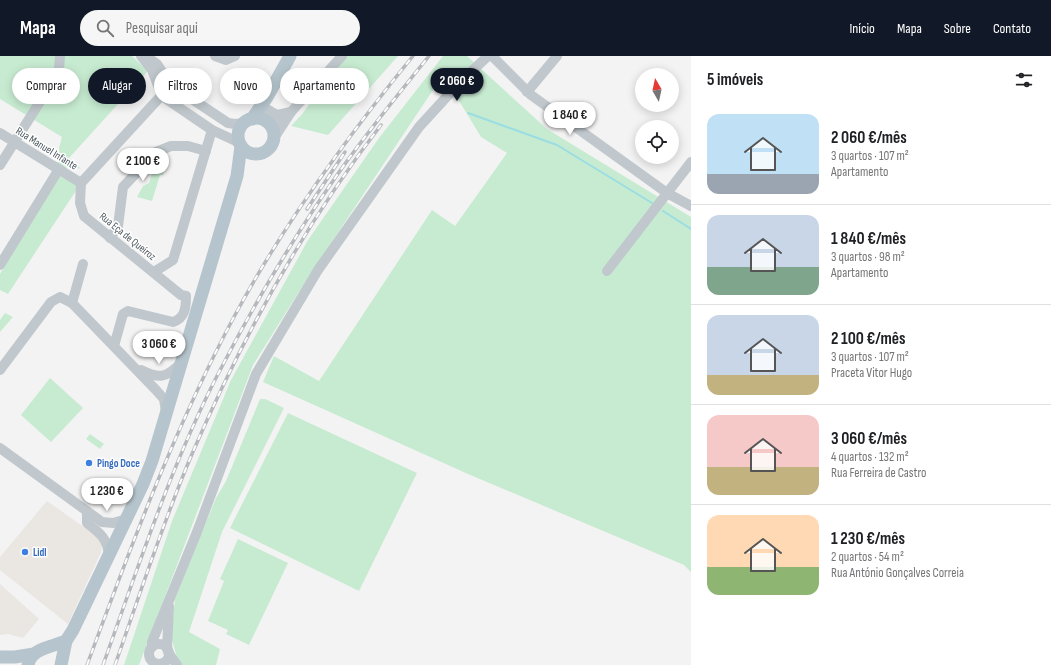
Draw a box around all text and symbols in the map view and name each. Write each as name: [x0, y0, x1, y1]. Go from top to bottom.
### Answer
search box: [80, 10, 360, 46]
text: Mapa: [20, 17, 56, 40]
icon: search: [94, 17, 116, 39]
text: Pesquisar aqui: [126, 19, 198, 38]
text: Início: [849, 20, 875, 37]
text: Mapa: [897, 20, 922, 37]
text: Sobre: [944, 20, 971, 37]
text: Contato: [993, 20, 1031, 37]
chip: Comprar: [12, 68, 80, 104]
chip: Alugar: [88, 68, 146, 104]
chip: Filtros: [154, 68, 212, 104]
chip: Novo: [220, 68, 272, 104]
chip: Apartamento: [280, 68, 369, 104]
pin: 2 060 €: [420, 68, 494, 102]
north arrow: [635, 68, 679, 112]
map controls: [635, 68, 679, 164]
icon: filters: [1013, 69, 1035, 91]
text: 5 imóveis: [707, 70, 763, 90]
text: 2 060 €: [440, 73, 474, 89]
pin: 1 840 €: [533, 102, 607, 136]
text: 1 840 €: [553, 107, 587, 123]
button: locate: [635, 120, 679, 164]
street label: Rua Manuel Infante: [13, 124, 80, 173]
text: 2 060 €/mês: [831, 128, 907, 148]
icon: home: [739, 130, 787, 178]
pin: 2 100 €: [106, 148, 180, 182]
text: 3 quartos · 107 m²: [831, 148, 909, 164]
text: 2 100 €: [126, 153, 160, 169]
text: Apartamento: [831, 164, 888, 180]
street label: Rua Eça de Queiroz: [97, 210, 159, 263]
text: 1 840 €/mês: [831, 229, 906, 249]
icon: home: [739, 231, 787, 279]
text: 3 quartos · 98 m²: [831, 249, 905, 265]
text: Apartamento: [831, 265, 888, 281]
text: 2 100 €/mês: [831, 329, 905, 349]
pin: 3 060 €: [122, 331, 196, 365]
icon: home: [739, 331, 787, 379]
text: 3 060 €: [141, 336, 177, 352]
text: 3 quartos · 107 m²: [831, 349, 909, 365]
text: Praceta Vitor Hugo: [831, 365, 912, 381]
text: 3 060 €/mês: [831, 429, 907, 449]
icon: home: [739, 431, 787, 479]
text: 4 quartos · 132 m²: [831, 449, 909, 465]
place label: Pingo Doce: [97, 457, 140, 470]
marker: Pingo Doce: [84, 458, 94, 468]
text: Rua Ferreira de Castro: [831, 465, 926, 481]
pin: 1 230 €: [70, 478, 144, 512]
text: 1 230 €: [90, 483, 124, 499]
text: 1 230 €/mês: [831, 529, 905, 549]
icon: home: [739, 531, 787, 579]
place label: Lidl: [33, 546, 47, 559]
marker: Lidl: [20, 547, 30, 557]
text: 2 quartos · 54 m²: [831, 549, 904, 565]
text: Rua António Gonçalves Correia: [831, 565, 964, 581]

